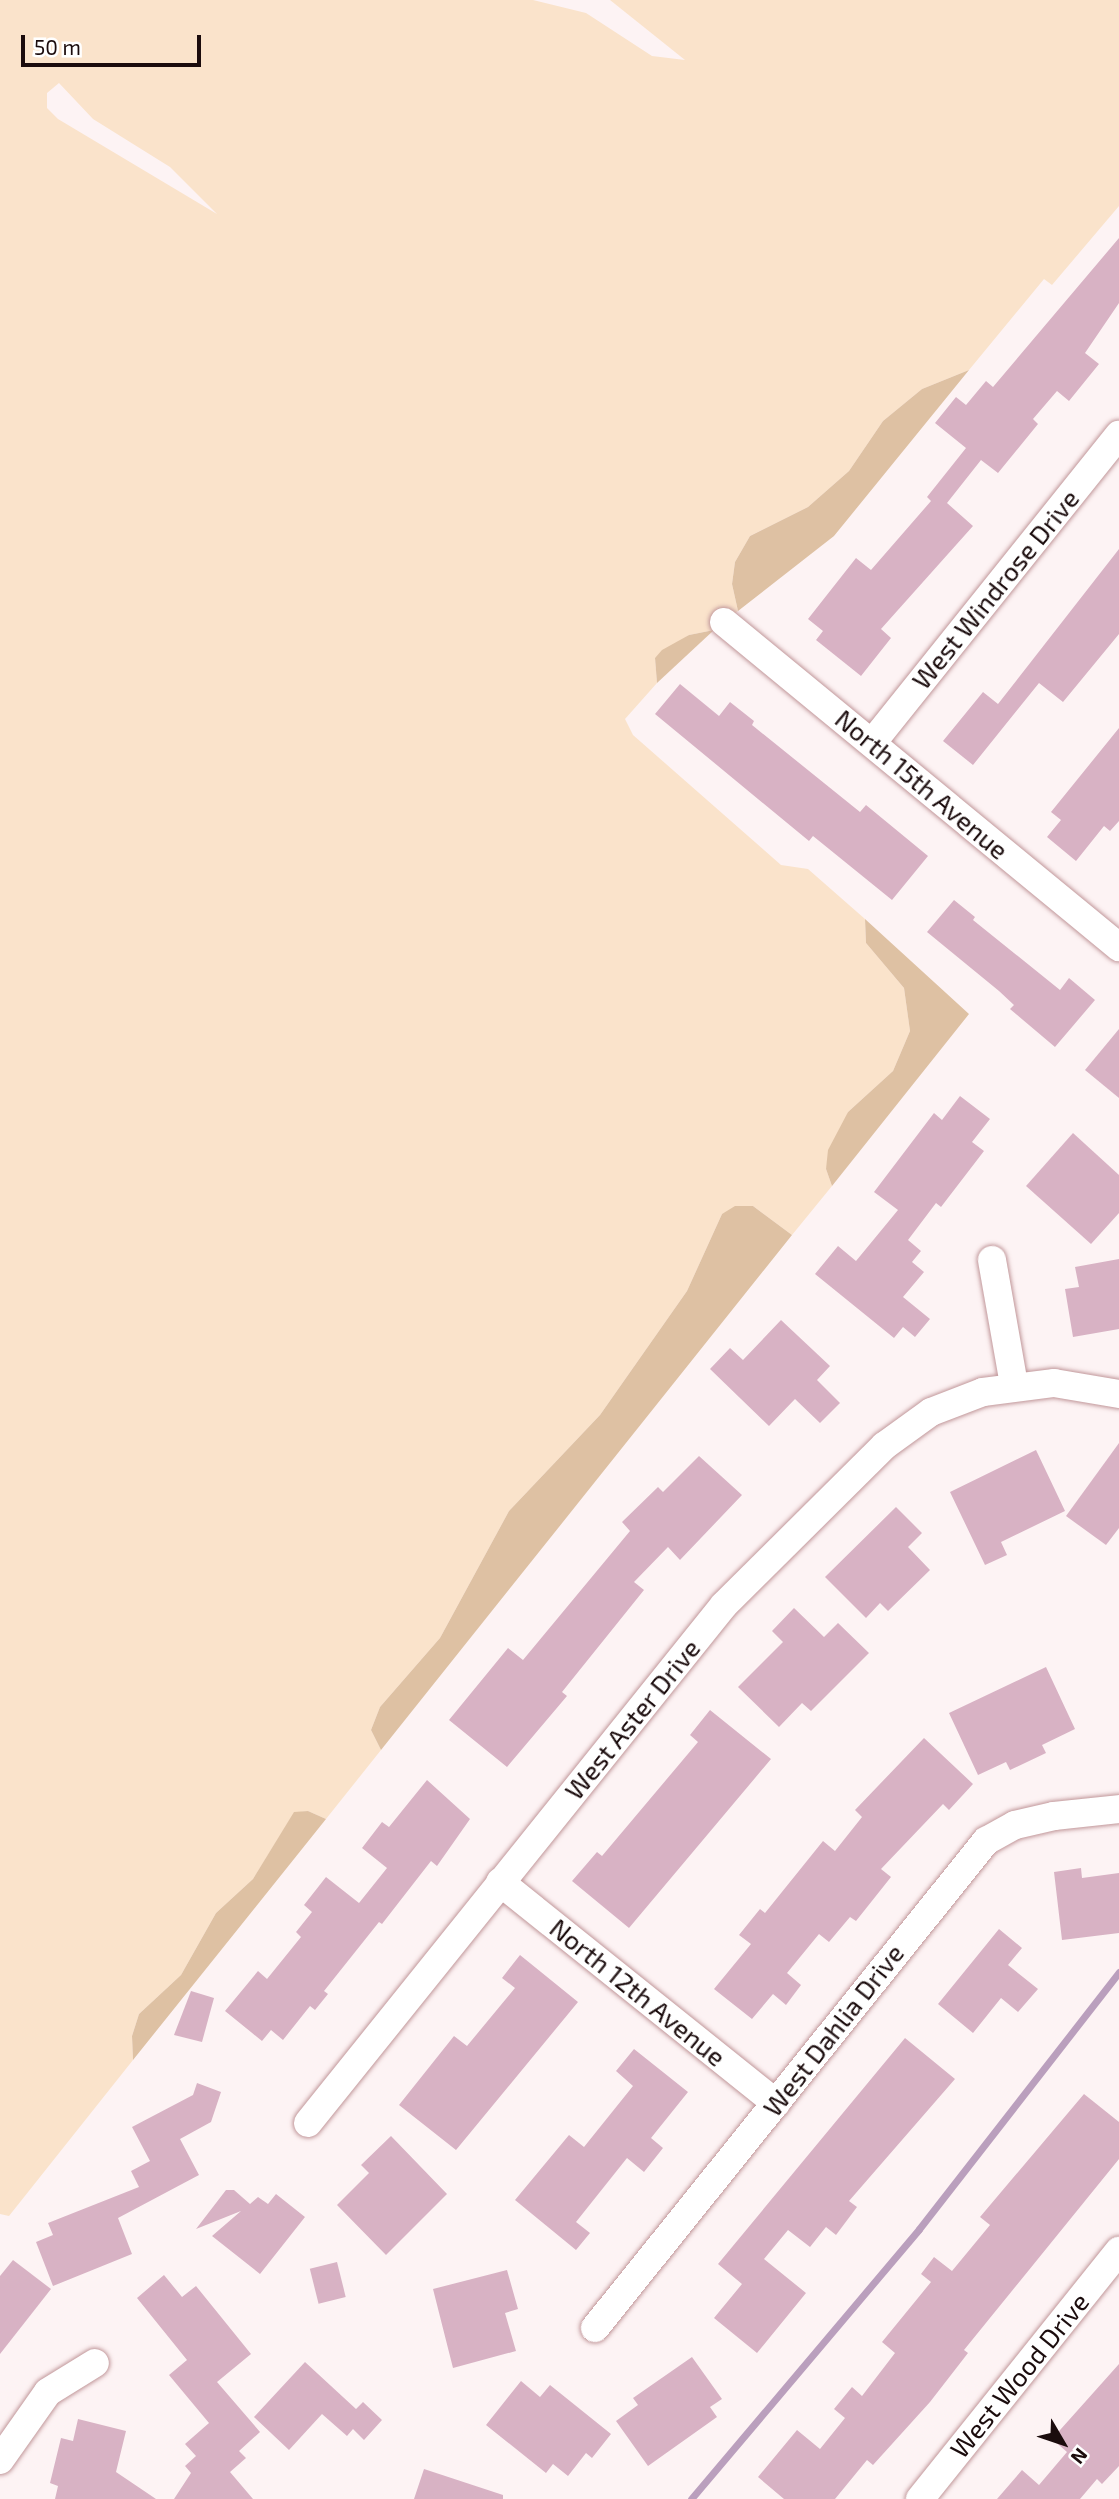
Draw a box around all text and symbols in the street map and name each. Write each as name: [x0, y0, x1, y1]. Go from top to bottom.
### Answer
scale bar: [24, 21, 205, 65]
text: 50 m: [34, 34, 81, 59]
street label: West Windrose Drive: [905, 483, 1085, 695]
street label: North 15th Avenue: [829, 702, 1015, 866]
street label: West Aster Drive: [557, 1632, 707, 1806]
street label: North 12th Avenue: [544, 1912, 732, 2072]
street label: West Dahlia Drive: [756, 1938, 910, 2122]
street label: West Wood Drive: [943, 2286, 1095, 2464]
north arrow: [1028, 2408, 1098, 2478]
text: N: [1066, 2444, 1093, 2469]

